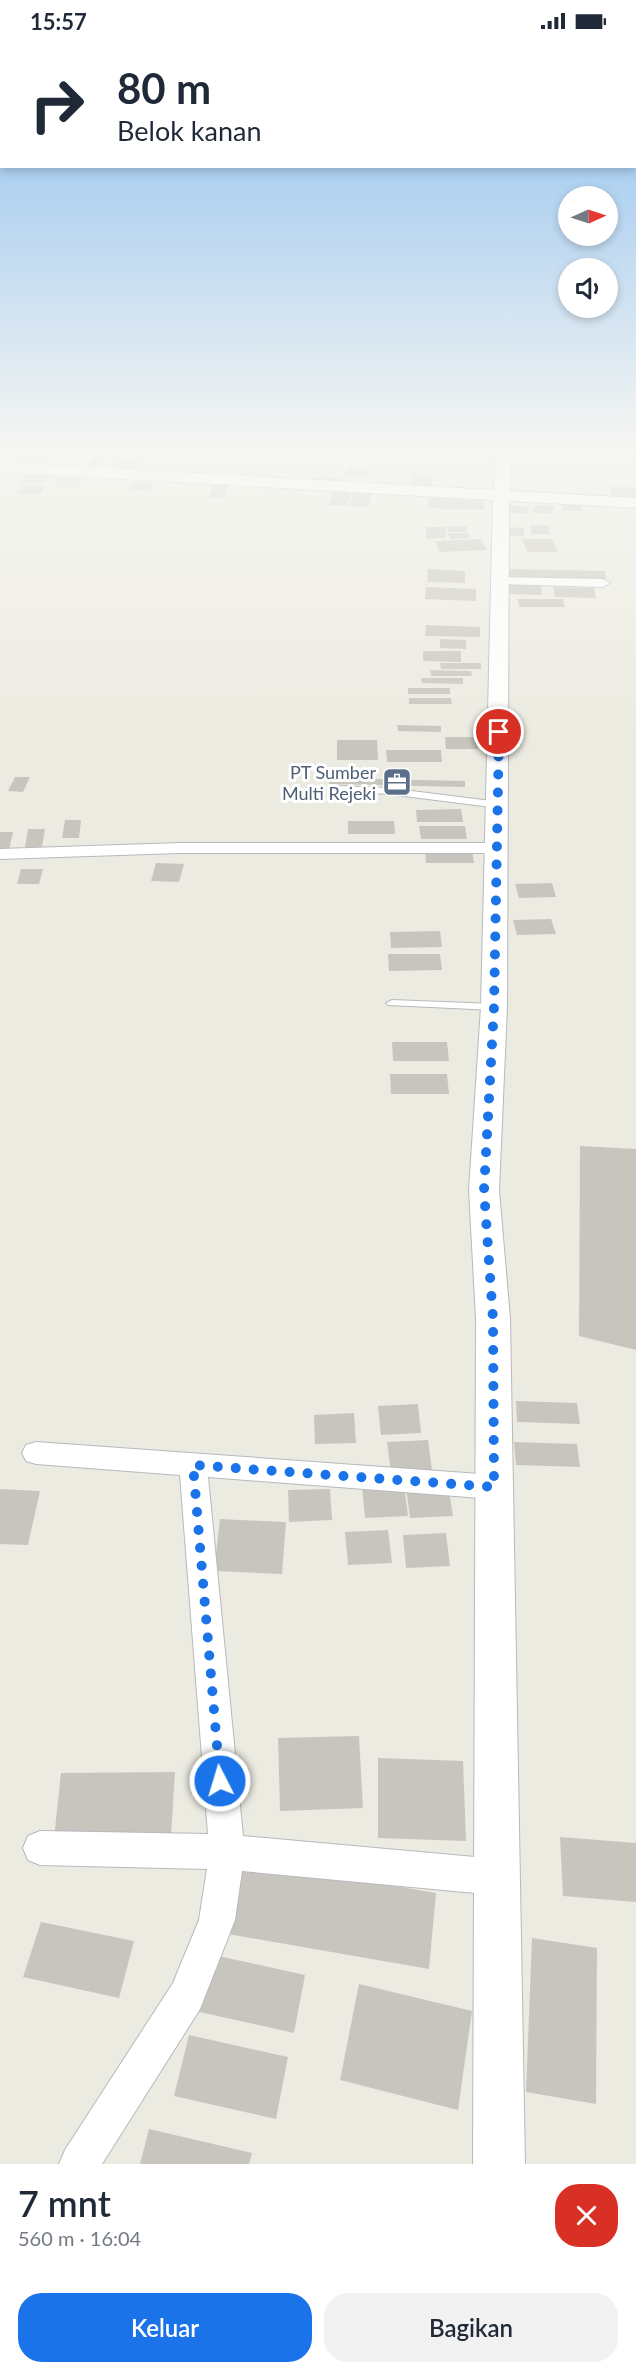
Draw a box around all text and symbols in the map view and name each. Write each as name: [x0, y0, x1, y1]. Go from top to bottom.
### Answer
text: 15:57: [30, 8, 87, 35]
text: 80 m: [117, 63, 211, 113]
icon: right: [18, 66, 96, 144]
text: Belok kanan: [117, 114, 262, 147]
north arrow: [558, 186, 618, 246]
map controls: [558, 186, 618, 318]
button: sound: [558, 258, 618, 318]
pin: [473, 706, 524, 757]
icon: arrive: [482, 715, 515, 748]
place label: PT Sumber Multi Rejeki: [282, 761, 376, 804]
office icon: PT Sumber Multi Rejeki: [381, 766, 413, 798]
position arrow: [188, 1749, 252, 1813]
text: 7 mnt: [18, 2181, 111, 2225]
button: close: [555, 2184, 618, 2247]
text: 560 m · 16:04: [18, 2226, 141, 2250]
button: Keluar: [18, 2293, 312, 2362]
button: Bagikan: [324, 2293, 618, 2362]

